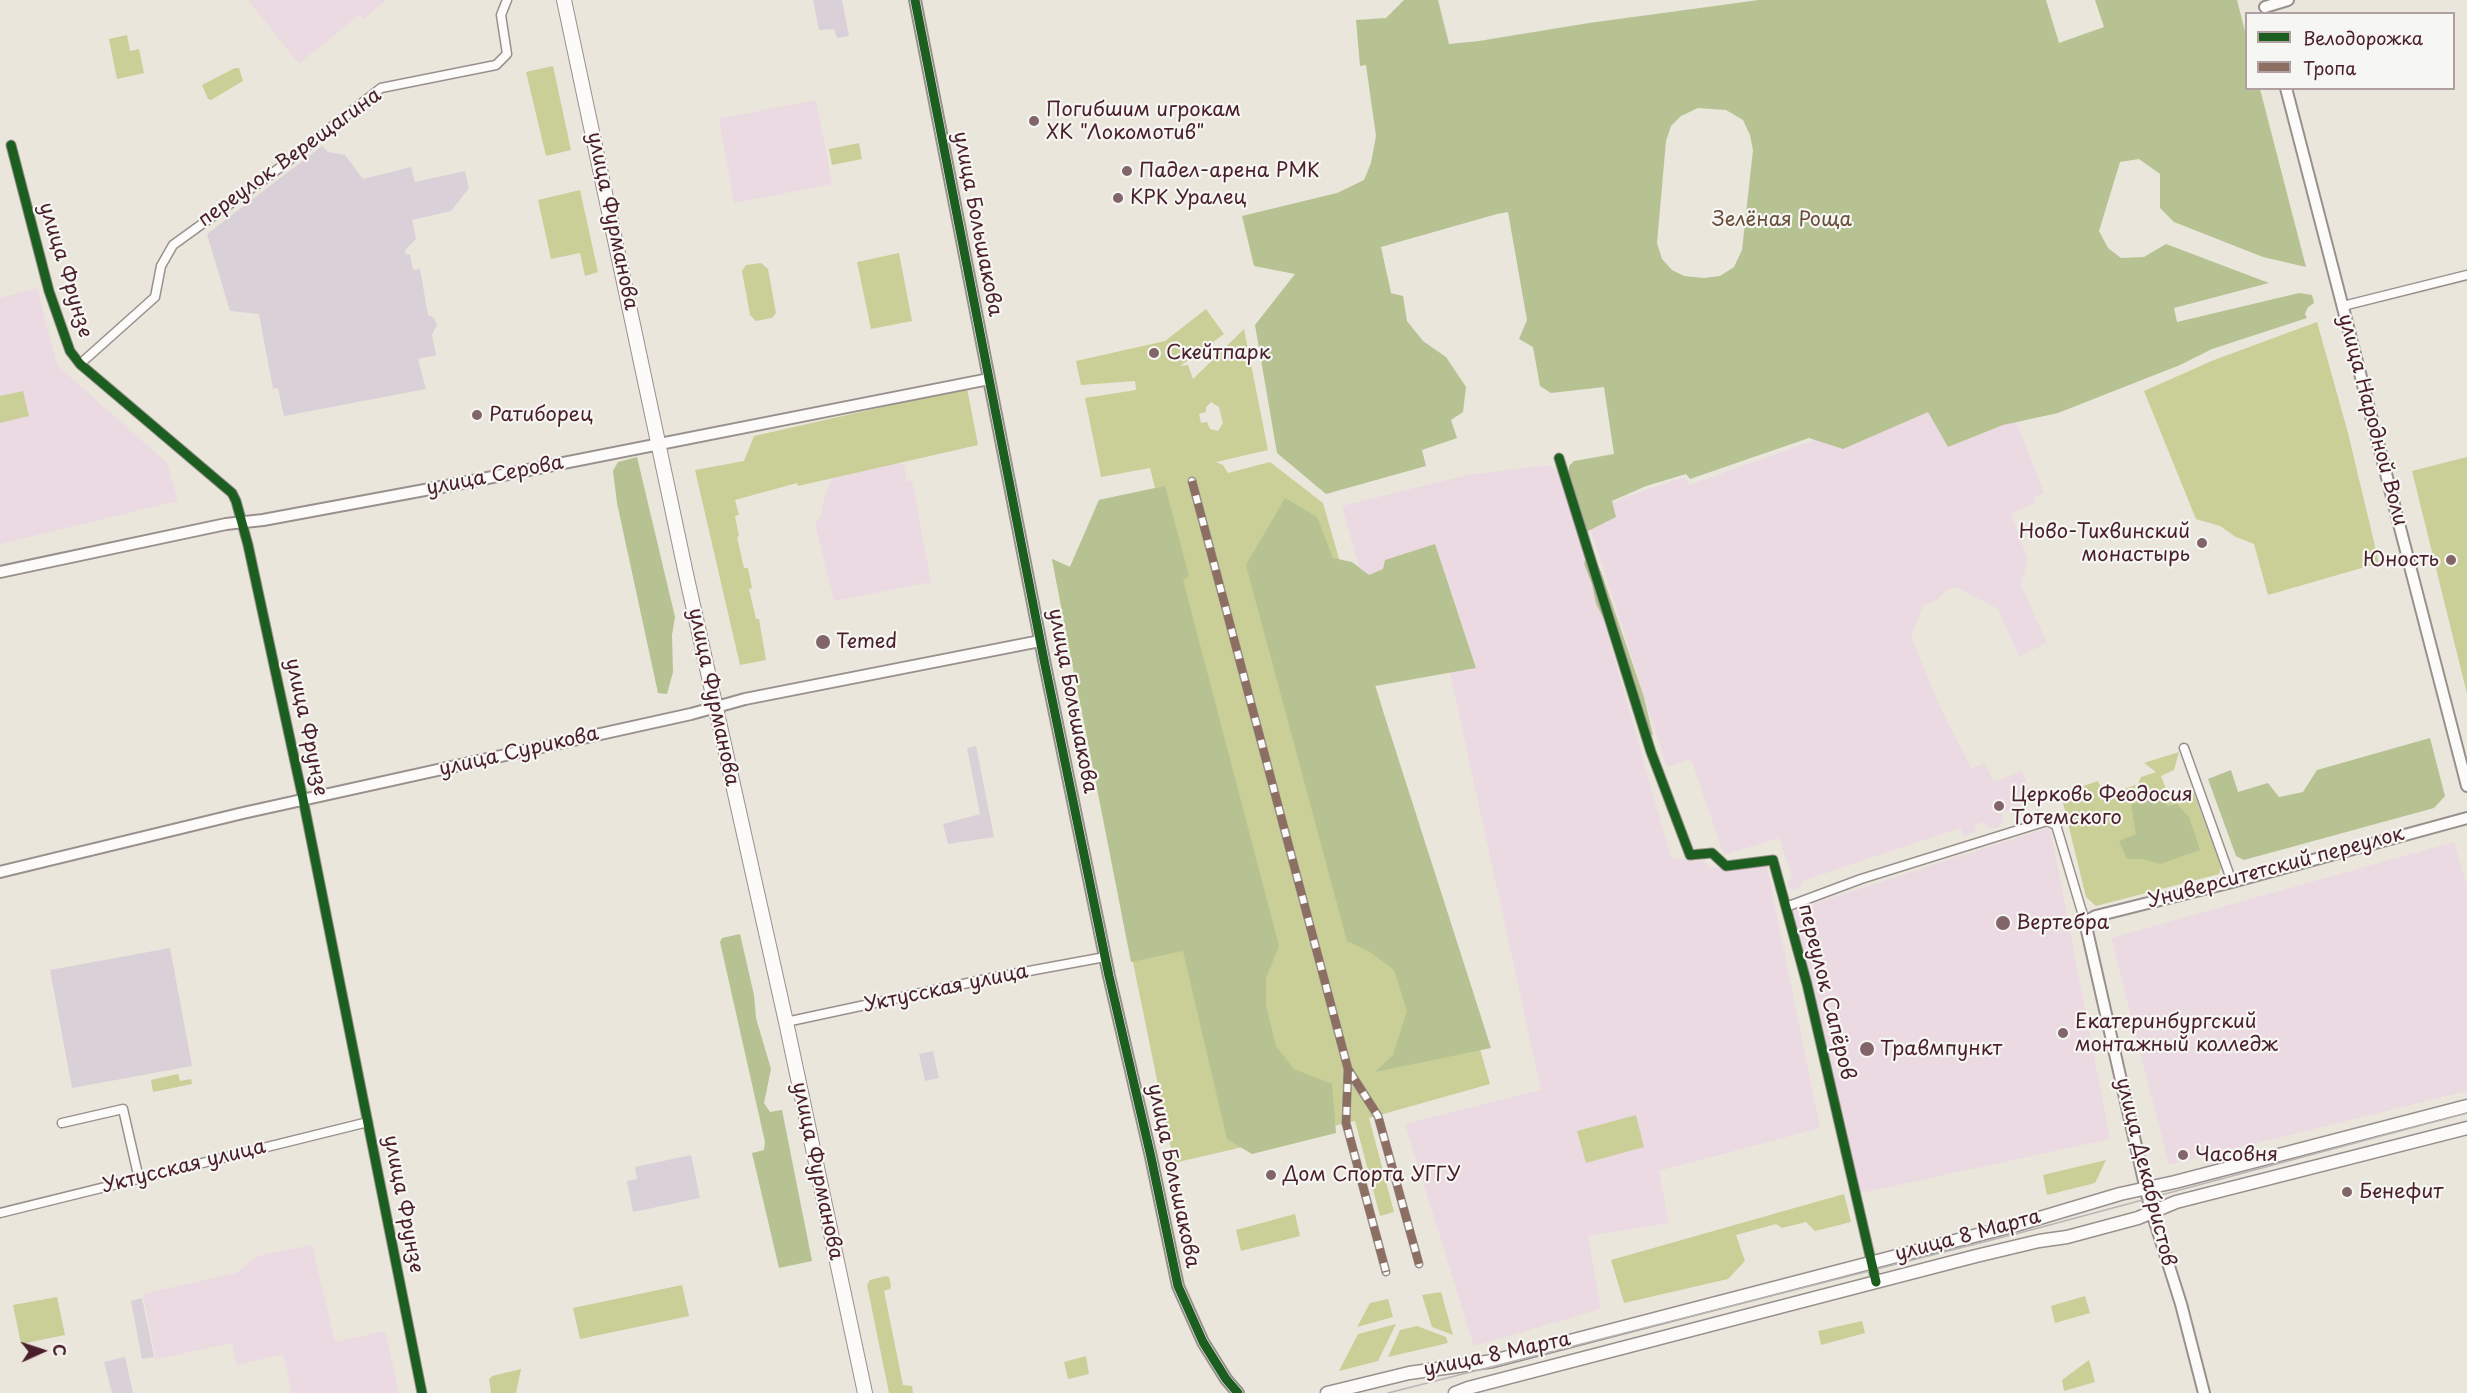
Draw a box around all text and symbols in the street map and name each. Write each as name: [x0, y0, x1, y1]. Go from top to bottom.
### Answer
legend: [2245, 12, 2455, 90]
text: Велодорожка: [2303, 24, 2423, 51]
text: Тропа: [2303, 54, 2356, 81]
street label: переулок Верещагина: [194, 83, 386, 233]
place label: Погибшим игрокам ХК "Локомотив": [1046, 98, 1241, 145]
marker: Погибшим игрокам ХК "Локомотив": [1027, 114, 1041, 128]
street label: улица Большакова: [947, 129, 1007, 319]
street label: улица Фурманова: [581, 130, 643, 312]
place label: Падел-арена РМК: [1139, 159, 1320, 183]
marker: Падел-арена РМК: [1120, 164, 1134, 178]
place label: КРК Уралец: [1130, 186, 1247, 210]
marker: КРК Уралец: [1111, 191, 1125, 205]
street label: улица Фрунзе: [33, 200, 97, 340]
park label: Зелёная Роща: [1712, 208, 1852, 232]
street label: улица Народной Воли: [2332, 311, 2412, 529]
place label: Скейтпарк: [1166, 341, 1271, 365]
marker: Скейтпарк: [1147, 346, 1161, 360]
place label: Ратиборец: [489, 403, 593, 427]
marker: Ратиборец: [470, 408, 484, 422]
street label: улица Серова: [424, 451, 566, 501]
place label: Ново-Тихвинский монастырь: [2019, 520, 2190, 567]
marker: Ново-Тихвинский монастырь: [2195, 536, 2209, 550]
place label: Юность: [2363, 548, 2439, 572]
marker: Юность: [2444, 553, 2458, 567]
street label: улица Фурманова: [682, 606, 744, 788]
street label: улица Большакова: [1042, 606, 1102, 796]
place label: Temed: [836, 630, 897, 654]
marker: Temed: [814, 633, 832, 651]
street label: улица Фрунзе: [280, 656, 332, 798]
street label: улица Сурикова: [437, 722, 601, 782]
place label: Церковь Феодосия Тотемского: [2011, 783, 2193, 830]
marker: Церковь Феодосия Тотемского: [1992, 799, 2006, 813]
street label: Университетский переулок: [2145, 822, 2407, 914]
street label: переулок Сапёров: [1793, 902, 1859, 1082]
place label: Вертебра: [2016, 911, 2109, 935]
marker: Вертебра: [1994, 914, 2012, 932]
street label: Уктусская улица: [862, 960, 1030, 1018]
place label: Екатеринбургский монтажный колледж: [2075, 1010, 2278, 1057]
marker: Екатеринбургский монтажный колледж: [2056, 1026, 2070, 1040]
place label: Травмпункт: [1880, 1037, 2002, 1061]
marker: Травмпункт: [1858, 1040, 1876, 1058]
street label: улица Декабристов: [2110, 1075, 2180, 1269]
street label: улица Фурманова: [786, 1080, 848, 1262]
street label: улица Большакова: [1142, 1082, 1204, 1270]
street label: улица Фрунзе: [378, 1133, 428, 1275]
street label: Уктусская улица: [100, 1135, 268, 1199]
place label: Часовня: [2195, 1143, 2278, 1167]
marker: Часовня: [2176, 1148, 2190, 1162]
place label: Дом Спорта УГГУ: [1283, 1163, 1461, 1187]
marker: Дом Спорта УГГУ: [1264, 1168, 1278, 1182]
place label: Бенефит: [2359, 1180, 2443, 1204]
marker: Бенефит: [2340, 1185, 2354, 1199]
street label: улица 8 Марта: [1893, 1205, 2043, 1267]
north arrow: [12, 1321, 72, 1381]
street label: улица 8 Марта: [1421, 1328, 1573, 1382]
text: С: [48, 1343, 72, 1357]

